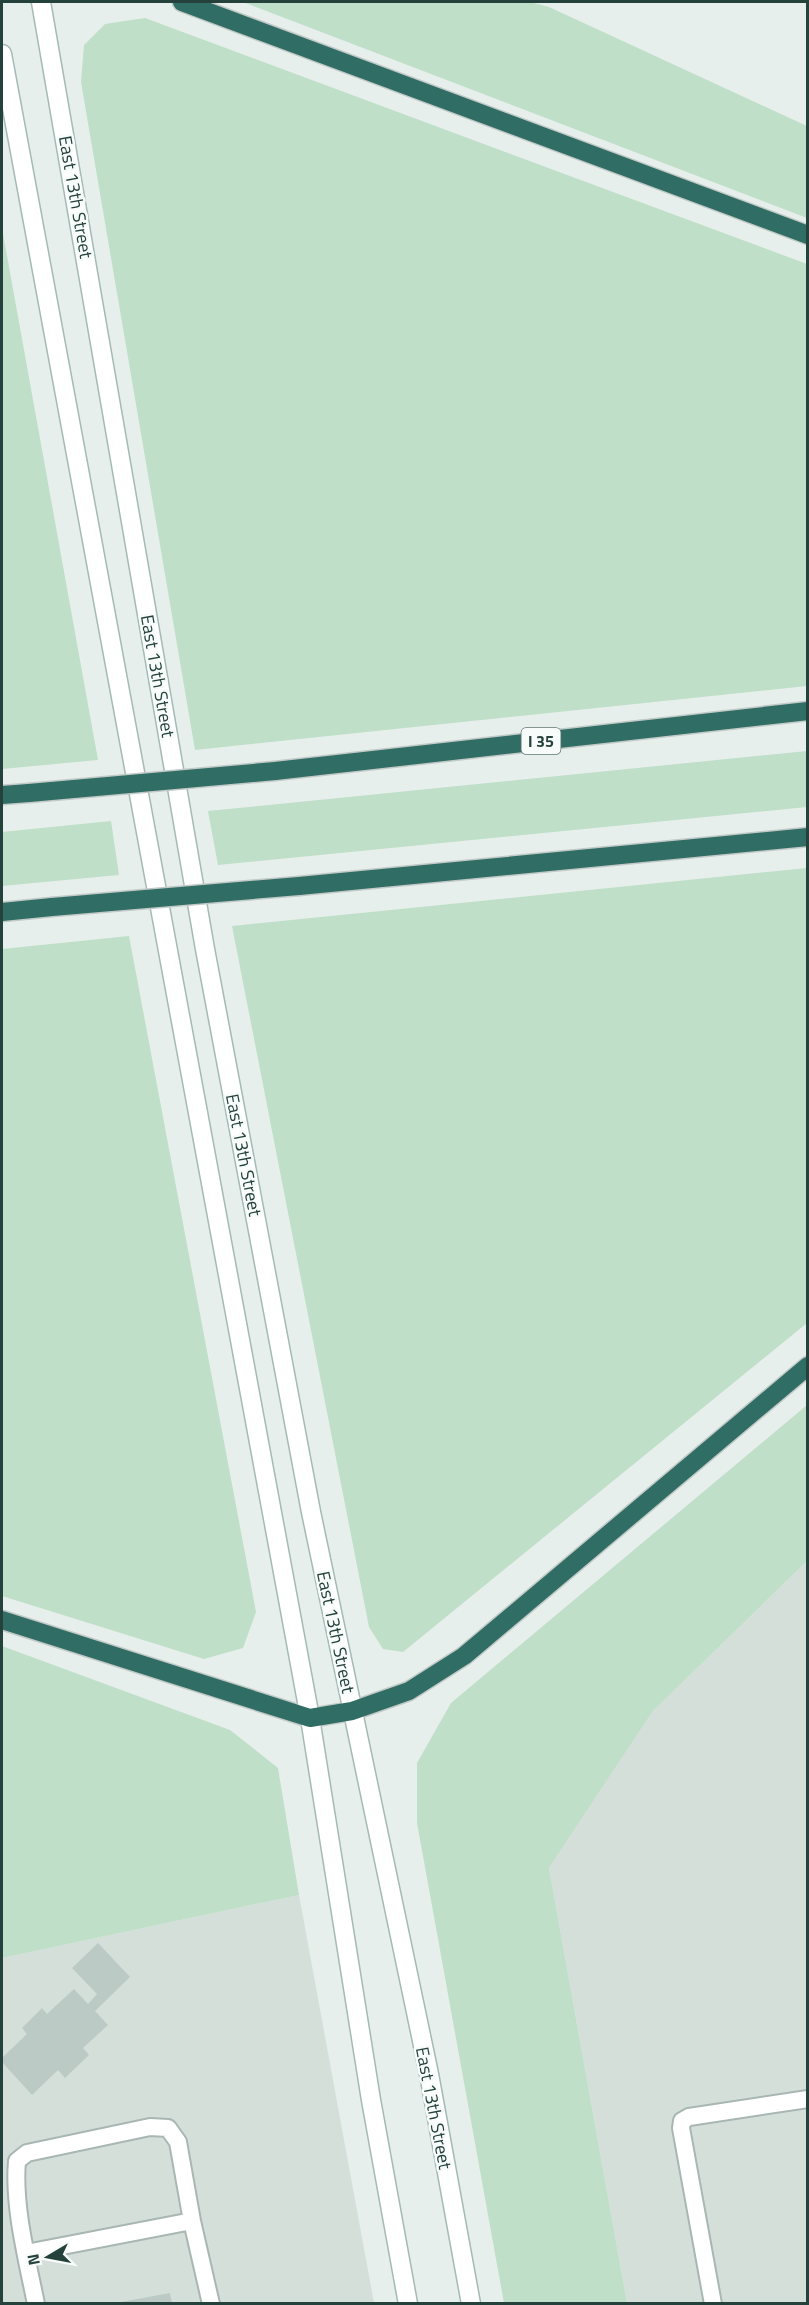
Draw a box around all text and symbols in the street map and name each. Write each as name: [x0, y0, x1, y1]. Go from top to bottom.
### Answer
street label: East 13th Street: [52, 134, 100, 261]
street label: East 13th Street: [134, 613, 182, 740]
road number: I 35: [522, 728, 560, 754]
street label: East 13th Street: [219, 1091, 269, 1219]
street label: East 13th Street: [310, 1568, 362, 1696]
street label: East 13th Street: [409, 2044, 459, 2172]
north arrow: [18, 2227, 78, 2287]
text: N: [20, 2252, 46, 2267]

